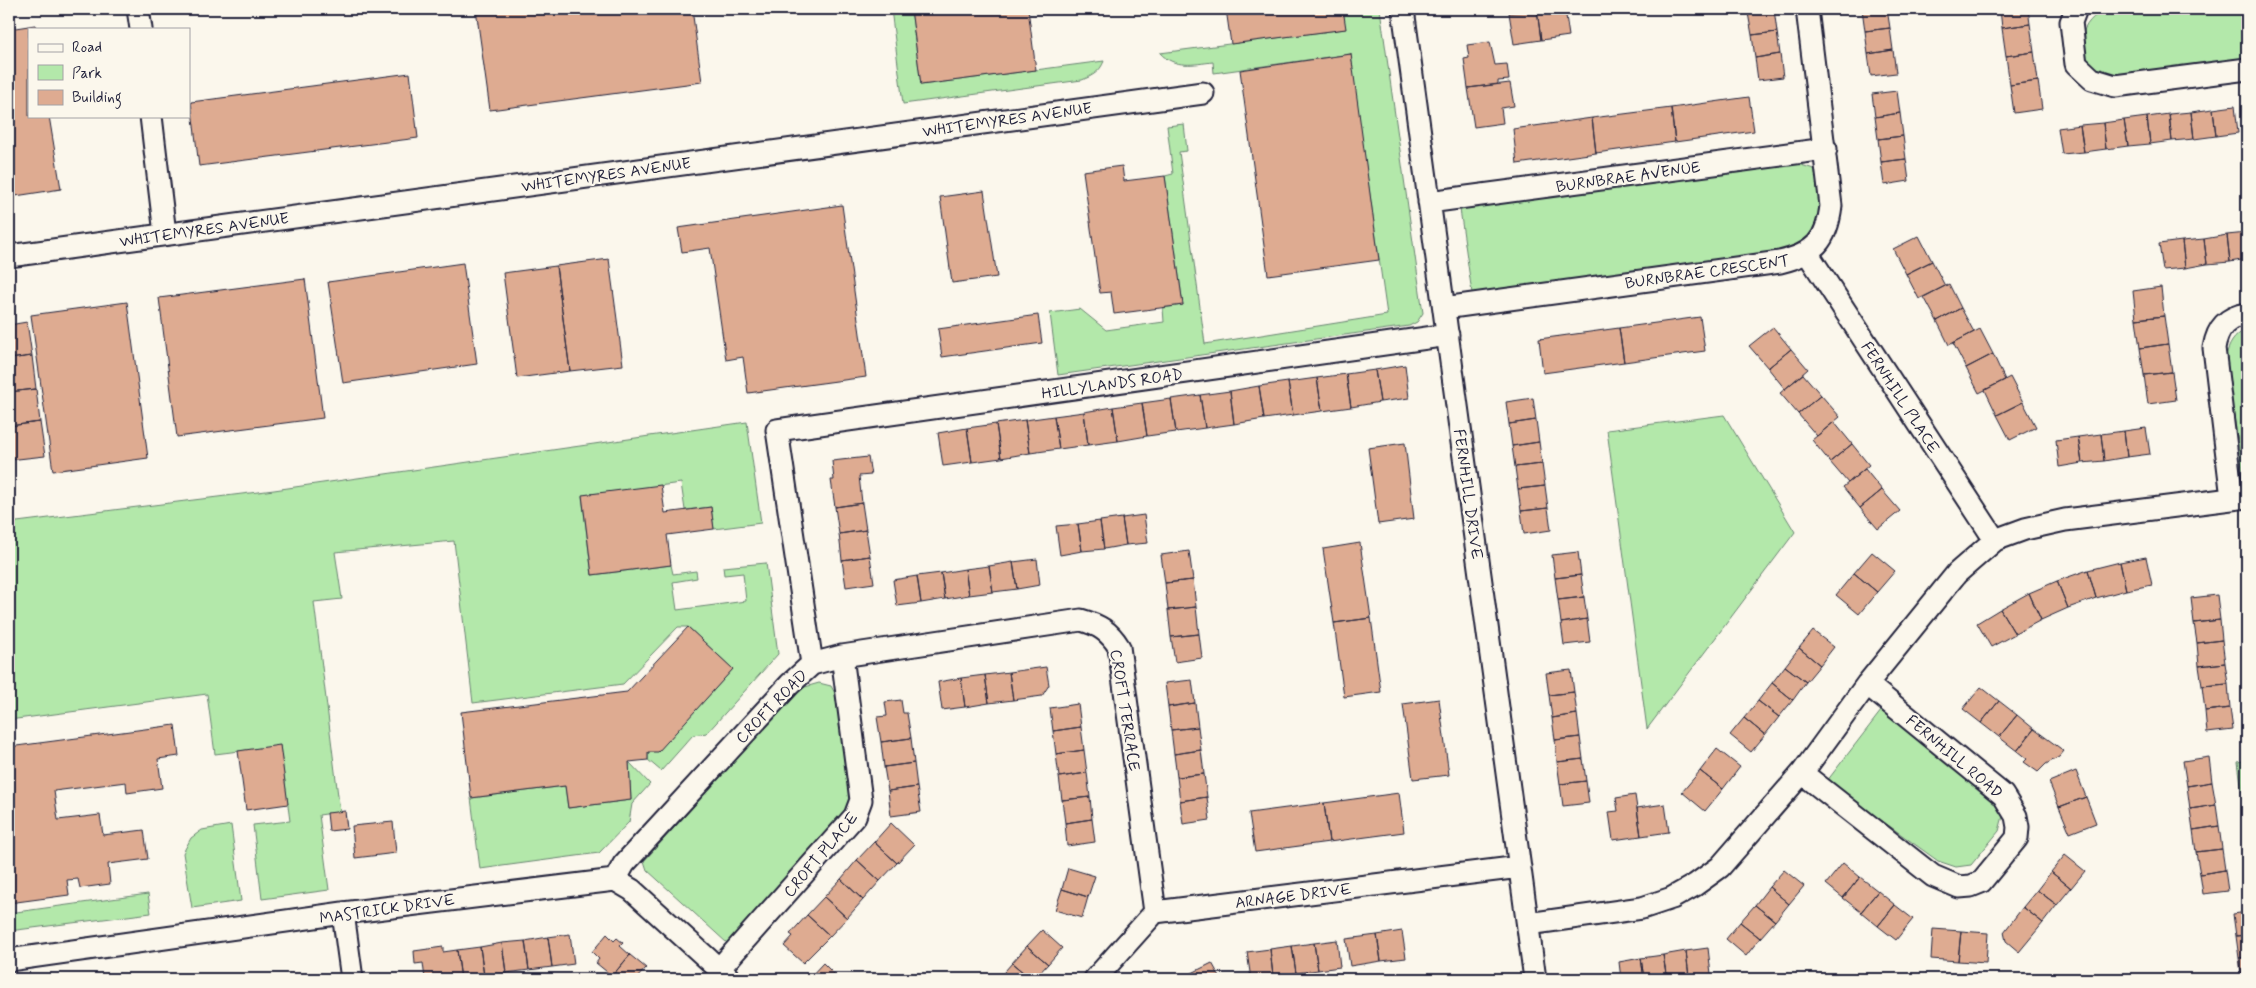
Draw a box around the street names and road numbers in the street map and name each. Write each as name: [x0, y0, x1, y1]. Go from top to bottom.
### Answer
street label: WHITEMYRES AVENUE: [921, 98, 1093, 143]
street label: WHITEMYRES AVENUE: [520, 153, 692, 198]
street label: BURNBRAE AVENUE: [1555, 157, 1702, 198]
street label: WHITEMYRES AVENUE: [118, 208, 290, 253]
street label: BURNBRAE CRESCENT: [1624, 251, 1791, 294]
street label: FERNHILL PLACE: [1856, 338, 1944, 458]
street label: HILLYLANDS ROAD: [1040, 364, 1184, 405]
street label: FERNHILL DRIVE: [1448, 428, 1487, 561]
street label: CROFT TERRACE: [1105, 648, 1144, 773]
street label: CROFT ROAD: [731, 666, 813, 749]
street label: FERNHILL ROAD: [1901, 710, 2007, 804]
street label: CROFT PLACE: [779, 808, 863, 902]
street label: ARNAGE DRIVE: [1234, 879, 1353, 914]
street label: MASTRICK DRIVE: [318, 890, 456, 929]

